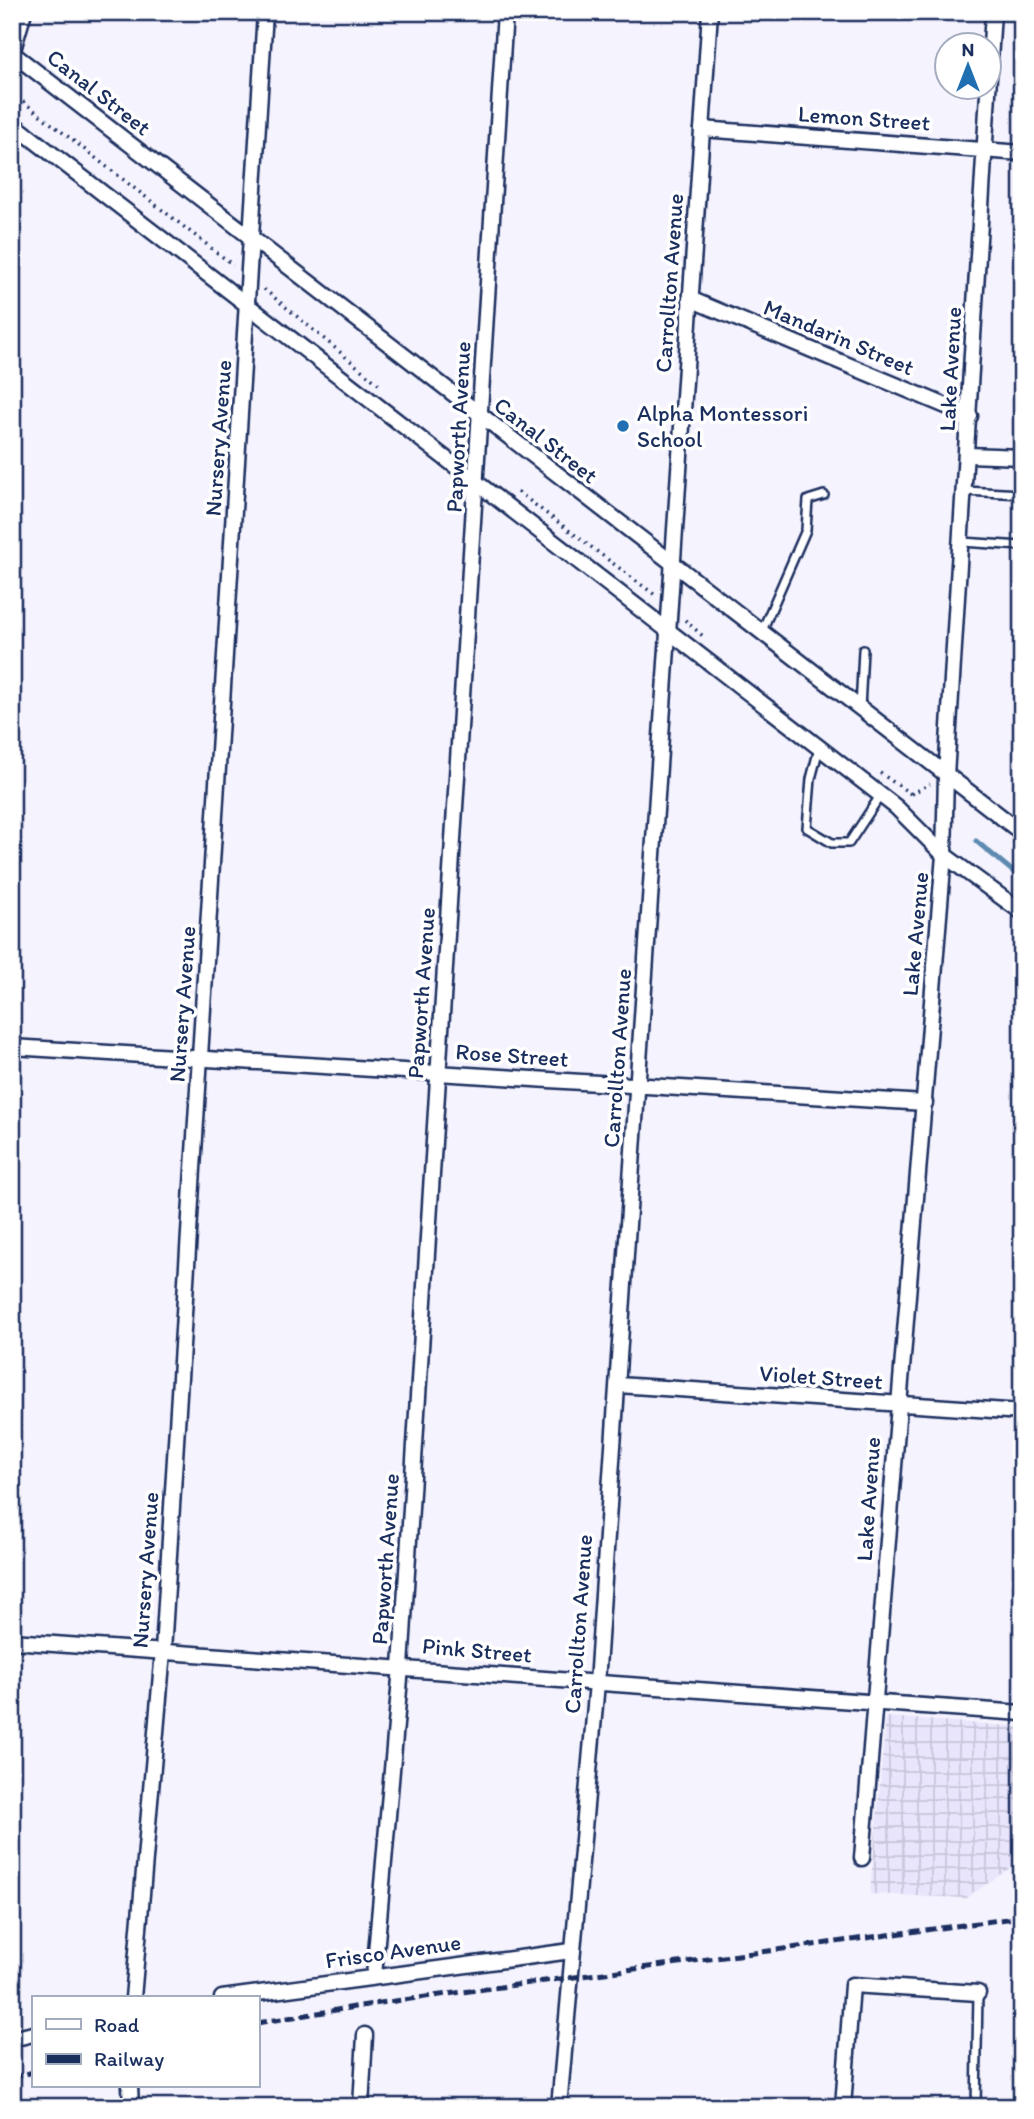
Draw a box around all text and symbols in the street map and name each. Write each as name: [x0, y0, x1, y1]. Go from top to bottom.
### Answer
north arrow: [932, 32, 1002, 102]
text: N: [962, 38, 974, 61]
street label: Canal Street: [41, 43, 157, 141]
street label: Lemon Street: [797, 99, 931, 137]
street label: Carrollton Avenue: [649, 192, 689, 374]
street label: Mandarin Street: [759, 293, 919, 381]
street label: Lake Avenue: [933, 306, 967, 432]
street label: Papworth Avenue: [440, 341, 476, 513]
street label: Nursery Avenue: [199, 359, 237, 517]
street label: Canal Street: [488, 391, 604, 489]
place label: Alpha Montessori School: [637, 399, 808, 453]
marker: Alpha Montessori School: [615, 418, 631, 434]
street label: Lake Avenue: [896, 871, 934, 997]
street label: Papworth Avenue: [401, 906, 441, 1080]
street label: Nursery Avenue: [163, 925, 201, 1083]
street label: Carrollton Avenue: [597, 967, 637, 1149]
street label: Rose Street: [455, 1037, 569, 1073]
street label: Violet Street: [758, 1359, 884, 1395]
street label: Lake Avenue: [850, 1436, 886, 1562]
street label: Papworth Avenue: [365, 1472, 405, 1646]
street label: Nursery Avenue: [126, 1491, 164, 1649]
street label: Carrollton Avenue: [558, 1533, 598, 1715]
street label: Pink Street: [421, 1631, 533, 1669]
street label: Frisco Avenue: [323, 1928, 463, 1974]
legend: [32, 1996, 259, 2088]
text: Road: [94, 2012, 140, 2037]
text: Railway: [94, 2046, 164, 2071]

